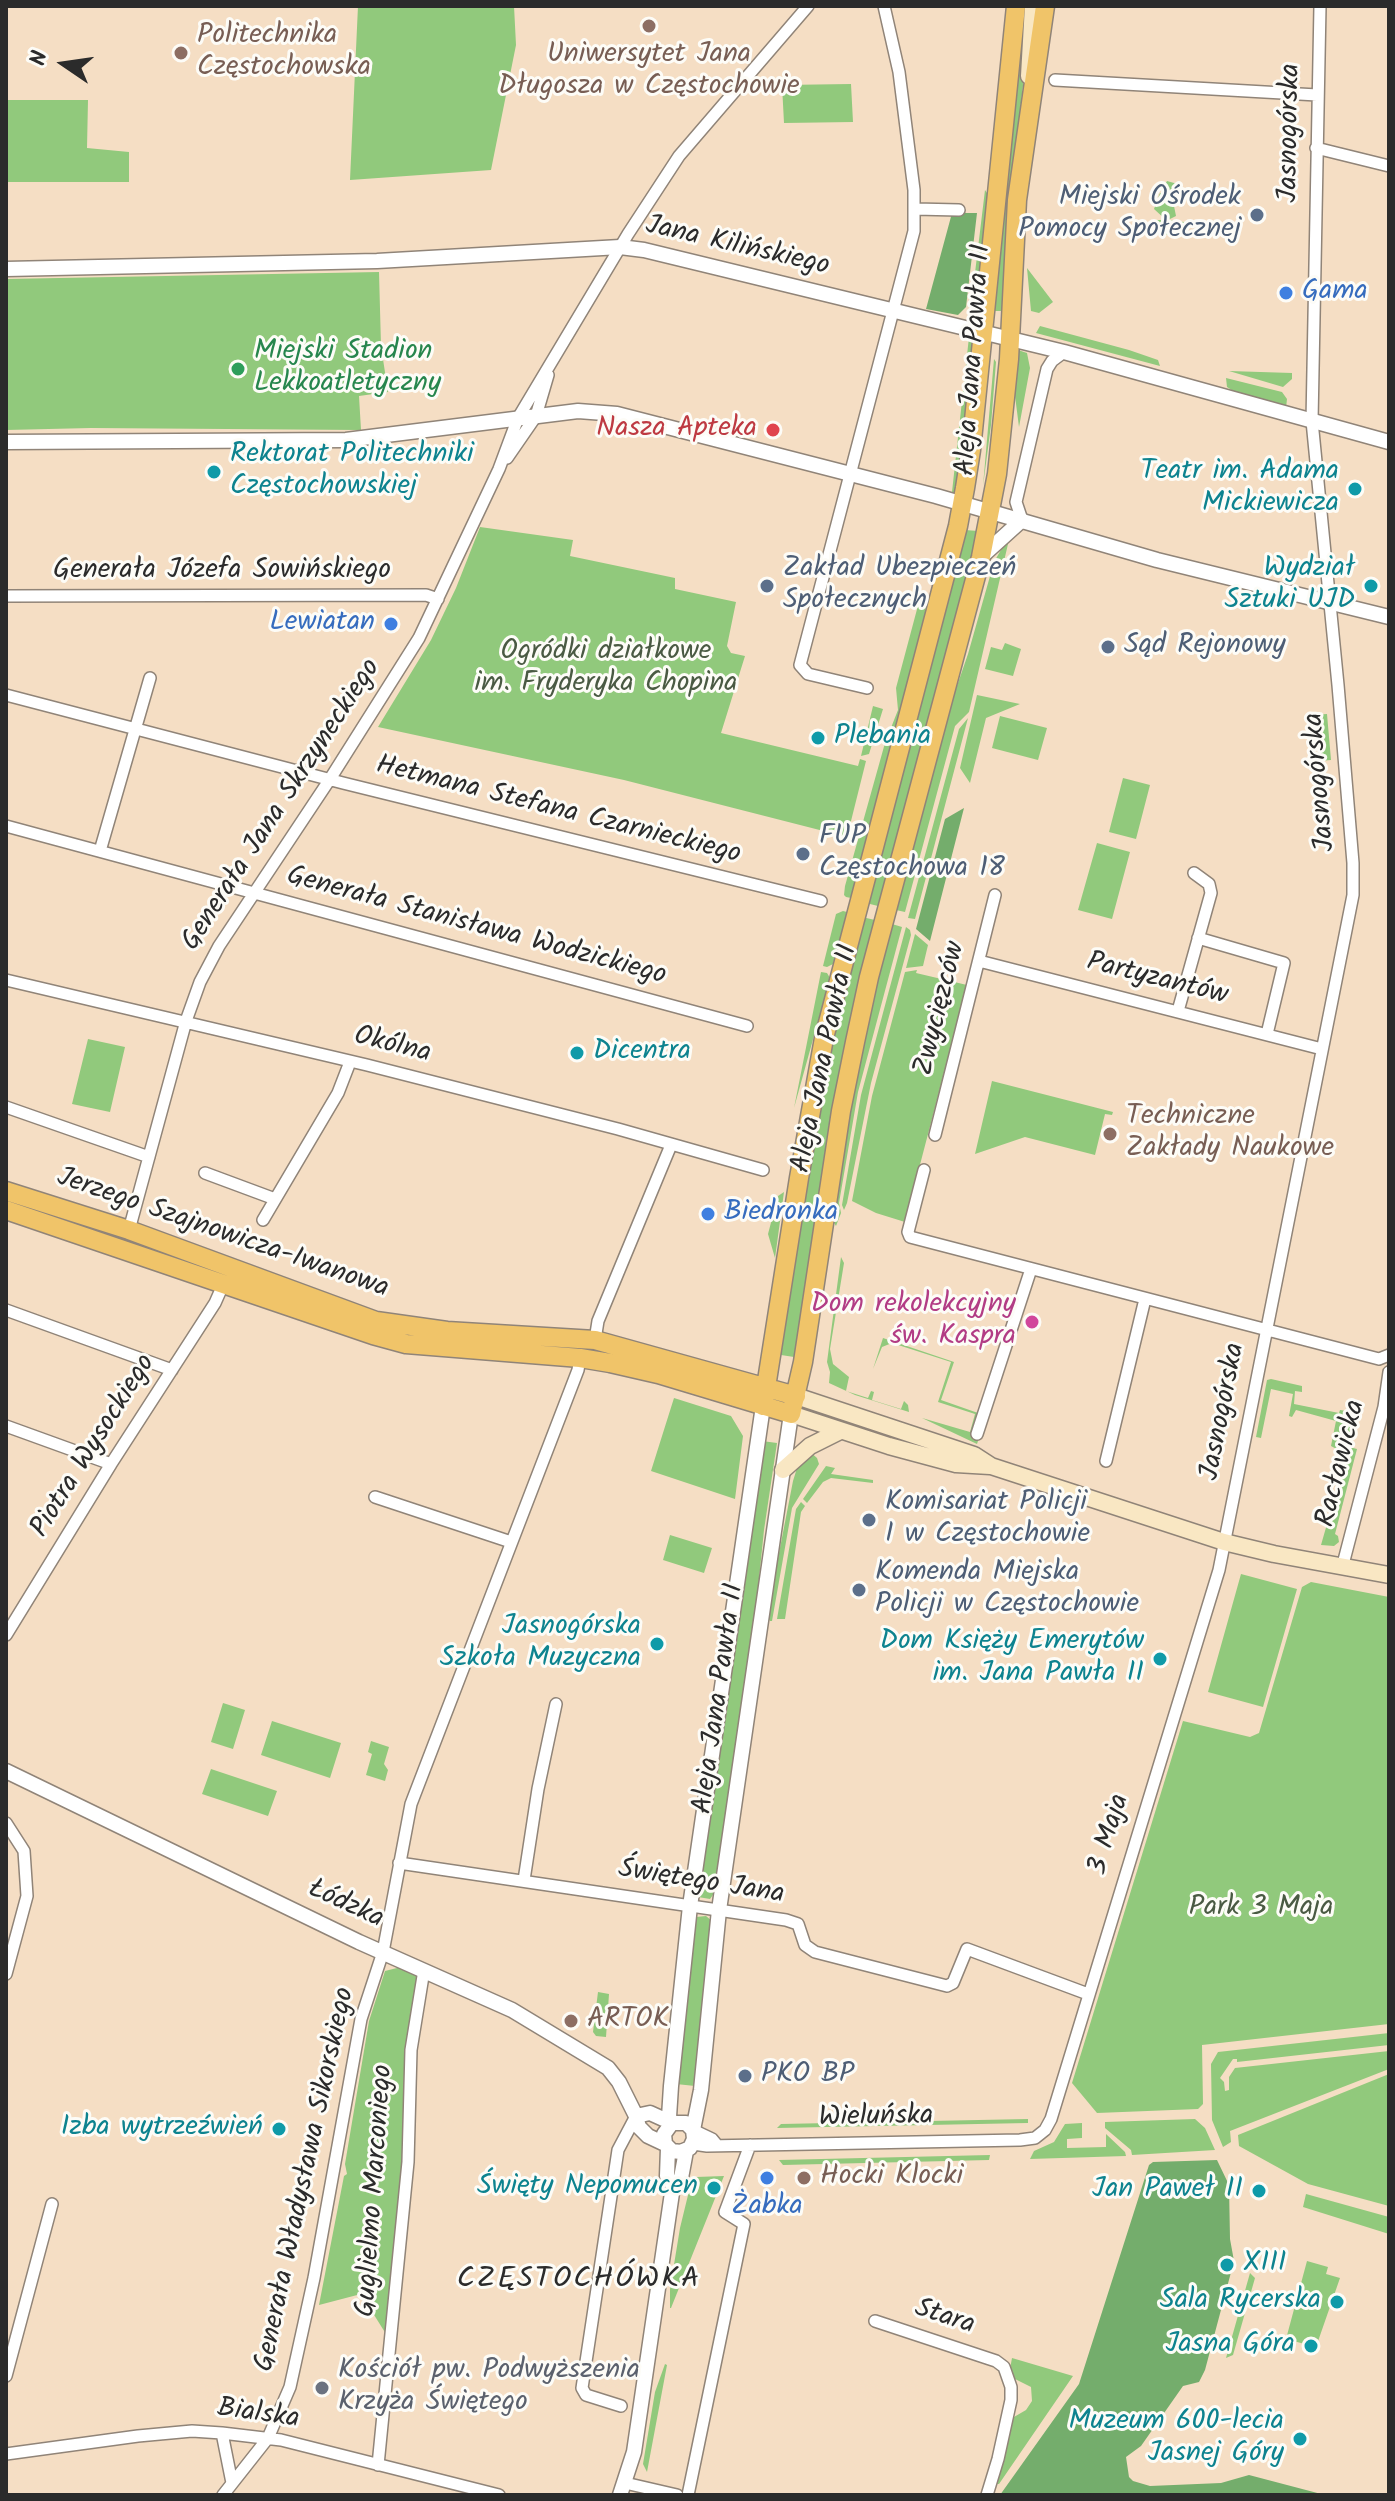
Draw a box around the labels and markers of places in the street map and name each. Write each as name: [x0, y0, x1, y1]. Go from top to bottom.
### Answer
marker: Uniwersytet Jana Długosza w Częstochowie: [640, 17, 658, 35]
place label: Politechnika Częstochowska: [197, 20, 371, 86]
place label: Uniwersytet Jana Długosza w Częstochowie: [498, 39, 800, 105]
marker: Politechnika Częstochowska: [172, 44, 190, 62]
place label: Miejski Ośrodek Pomocy Społecznej: [1018, 182, 1241, 248]
marker: Miejski Ośrodek Pomocy Społecznej: [1248, 206, 1266, 224]
place label: Gama: [1302, 276, 1368, 310]
marker: Gama: [1277, 284, 1295, 302]
place label: Miejski Stadion Lekkoatletyczny: [254, 336, 441, 402]
marker: Miejski Stadion Lekkoatletyczny: [229, 360, 247, 378]
place label: Nasza Apteka: [596, 413, 757, 447]
marker: Nasza Apteka: [764, 421, 782, 439]
place label: Rektorat Politechniki Częstochowskiej: [230, 439, 474, 505]
place label: Teatr im. Adama Mickiewicza: [1141, 456, 1339, 522]
marker: Rektorat Politechniki Częstochowskiej: [205, 463, 223, 481]
marker: Teatr im. Adama Mickiewicza: [1346, 480, 1364, 498]
place label: Zakład Ubezpieczeń Społecznych: [783, 553, 1016, 619]
place label: Wydział Sztuki UJD: [1225, 553, 1355, 619]
marker: Zakład Ubezpieczeń Społecznych: [758, 577, 776, 595]
marker: Wydział Sztuki UJD: [1362, 577, 1380, 595]
place label: Lewiatan: [270, 607, 375, 641]
marker: Lewiatan: [382, 615, 400, 633]
place label: Sąd Rejonowy: [1124, 630, 1286, 664]
marker: Sąd Rejonowy: [1099, 638, 1117, 656]
place label: Plebania: [834, 721, 931, 755]
marker: Plebania: [809, 729, 827, 747]
place label: FUP Częstochowa 18: [819, 821, 1005, 887]
marker: FUP Częstochowa 18: [794, 845, 812, 863]
place label: Dicentra: [593, 1036, 691, 1070]
marker: Dicentra: [568, 1044, 586, 1062]
place label: Techniczne Zakłady Naukowe: [1126, 1101, 1334, 1167]
marker: Techniczne Zakłady Naukowe: [1101, 1125, 1119, 1143]
place label: Biedronka: [724, 1197, 838, 1231]
marker: Biedronka: [699, 1205, 717, 1223]
place label: Dom rekolekcyjny św. Kaspra: [811, 1289, 1016, 1355]
marker: Dom rekolekcyjny św. Kaspra: [1023, 1313, 1041, 1331]
place label: Komisariat Policji I w Częstochowie: [885, 1487, 1090, 1553]
marker: Komisariat Policji I w Częstochowie: [860, 1511, 878, 1529]
place label: Komenda Miejska Policji w Częstochowie: [875, 1557, 1139, 1623]
marker: Komenda Miejska Policji w Częstochowie: [850, 1581, 868, 1599]
place label: Jasnogórska Szkoła Muzyczna: [440, 1611, 641, 1677]
place label: Dom Księży Emerytów im. Jana Pawła II: [880, 1626, 1144, 1692]
marker: Jasnogórska Szkoła Muzyczna: [648, 1635, 666, 1653]
marker: Dom Księży Emerytów im. Jana Pawła II: [1151, 1650, 1169, 1668]
place label: ARTOK: [587, 2004, 669, 2038]
marker: ARTOK: [562, 2012, 580, 2030]
place label: PKO BP: [761, 2059, 854, 2093]
marker: PKO BP: [736, 2067, 754, 2085]
place label: Izba wytrzeźwień: [61, 2112, 263, 2146]
marker: Izba wytrzeźwień: [270, 2120, 288, 2138]
place label: Hocki Klocki: [820, 2161, 963, 2195]
marker: Żabka: [758, 2169, 776, 2187]
marker: Hocki Klocki: [795, 2169, 813, 2187]
place label: Święty Nepomucen: [477, 2171, 698, 2205]
place label: Jan Paweł II: [1092, 2174, 1243, 2208]
marker: Święty Nepomucen: [705, 2179, 723, 2197]
marker: Jan Paweł II: [1250, 2182, 1268, 2200]
place label: Żabka: [731, 2191, 803, 2225]
place label: XIII: [1243, 2248, 1287, 2282]
marker: XIII: [1218, 2256, 1236, 2274]
place label: Sala Rycerska: [1160, 2285, 1321, 2319]
marker: Sala Rycerska: [1328, 2293, 1346, 2311]
place label: Jasna Góra: [1165, 2329, 1295, 2363]
marker: Jasna Góra: [1302, 2337, 1320, 2355]
place label: Kościół pw. Podwyższenia Krzyża Świętego: [338, 2355, 640, 2421]
marker: Kościół pw. Podwyższenia Krzyża Świętego: [313, 2379, 331, 2397]
place label: Muzeum 600-lecia Jasnej Góry: [1068, 2406, 1284, 2472]
marker: Muzeum 600-lecia Jasnej Góry: [1291, 2430, 1309, 2448]

